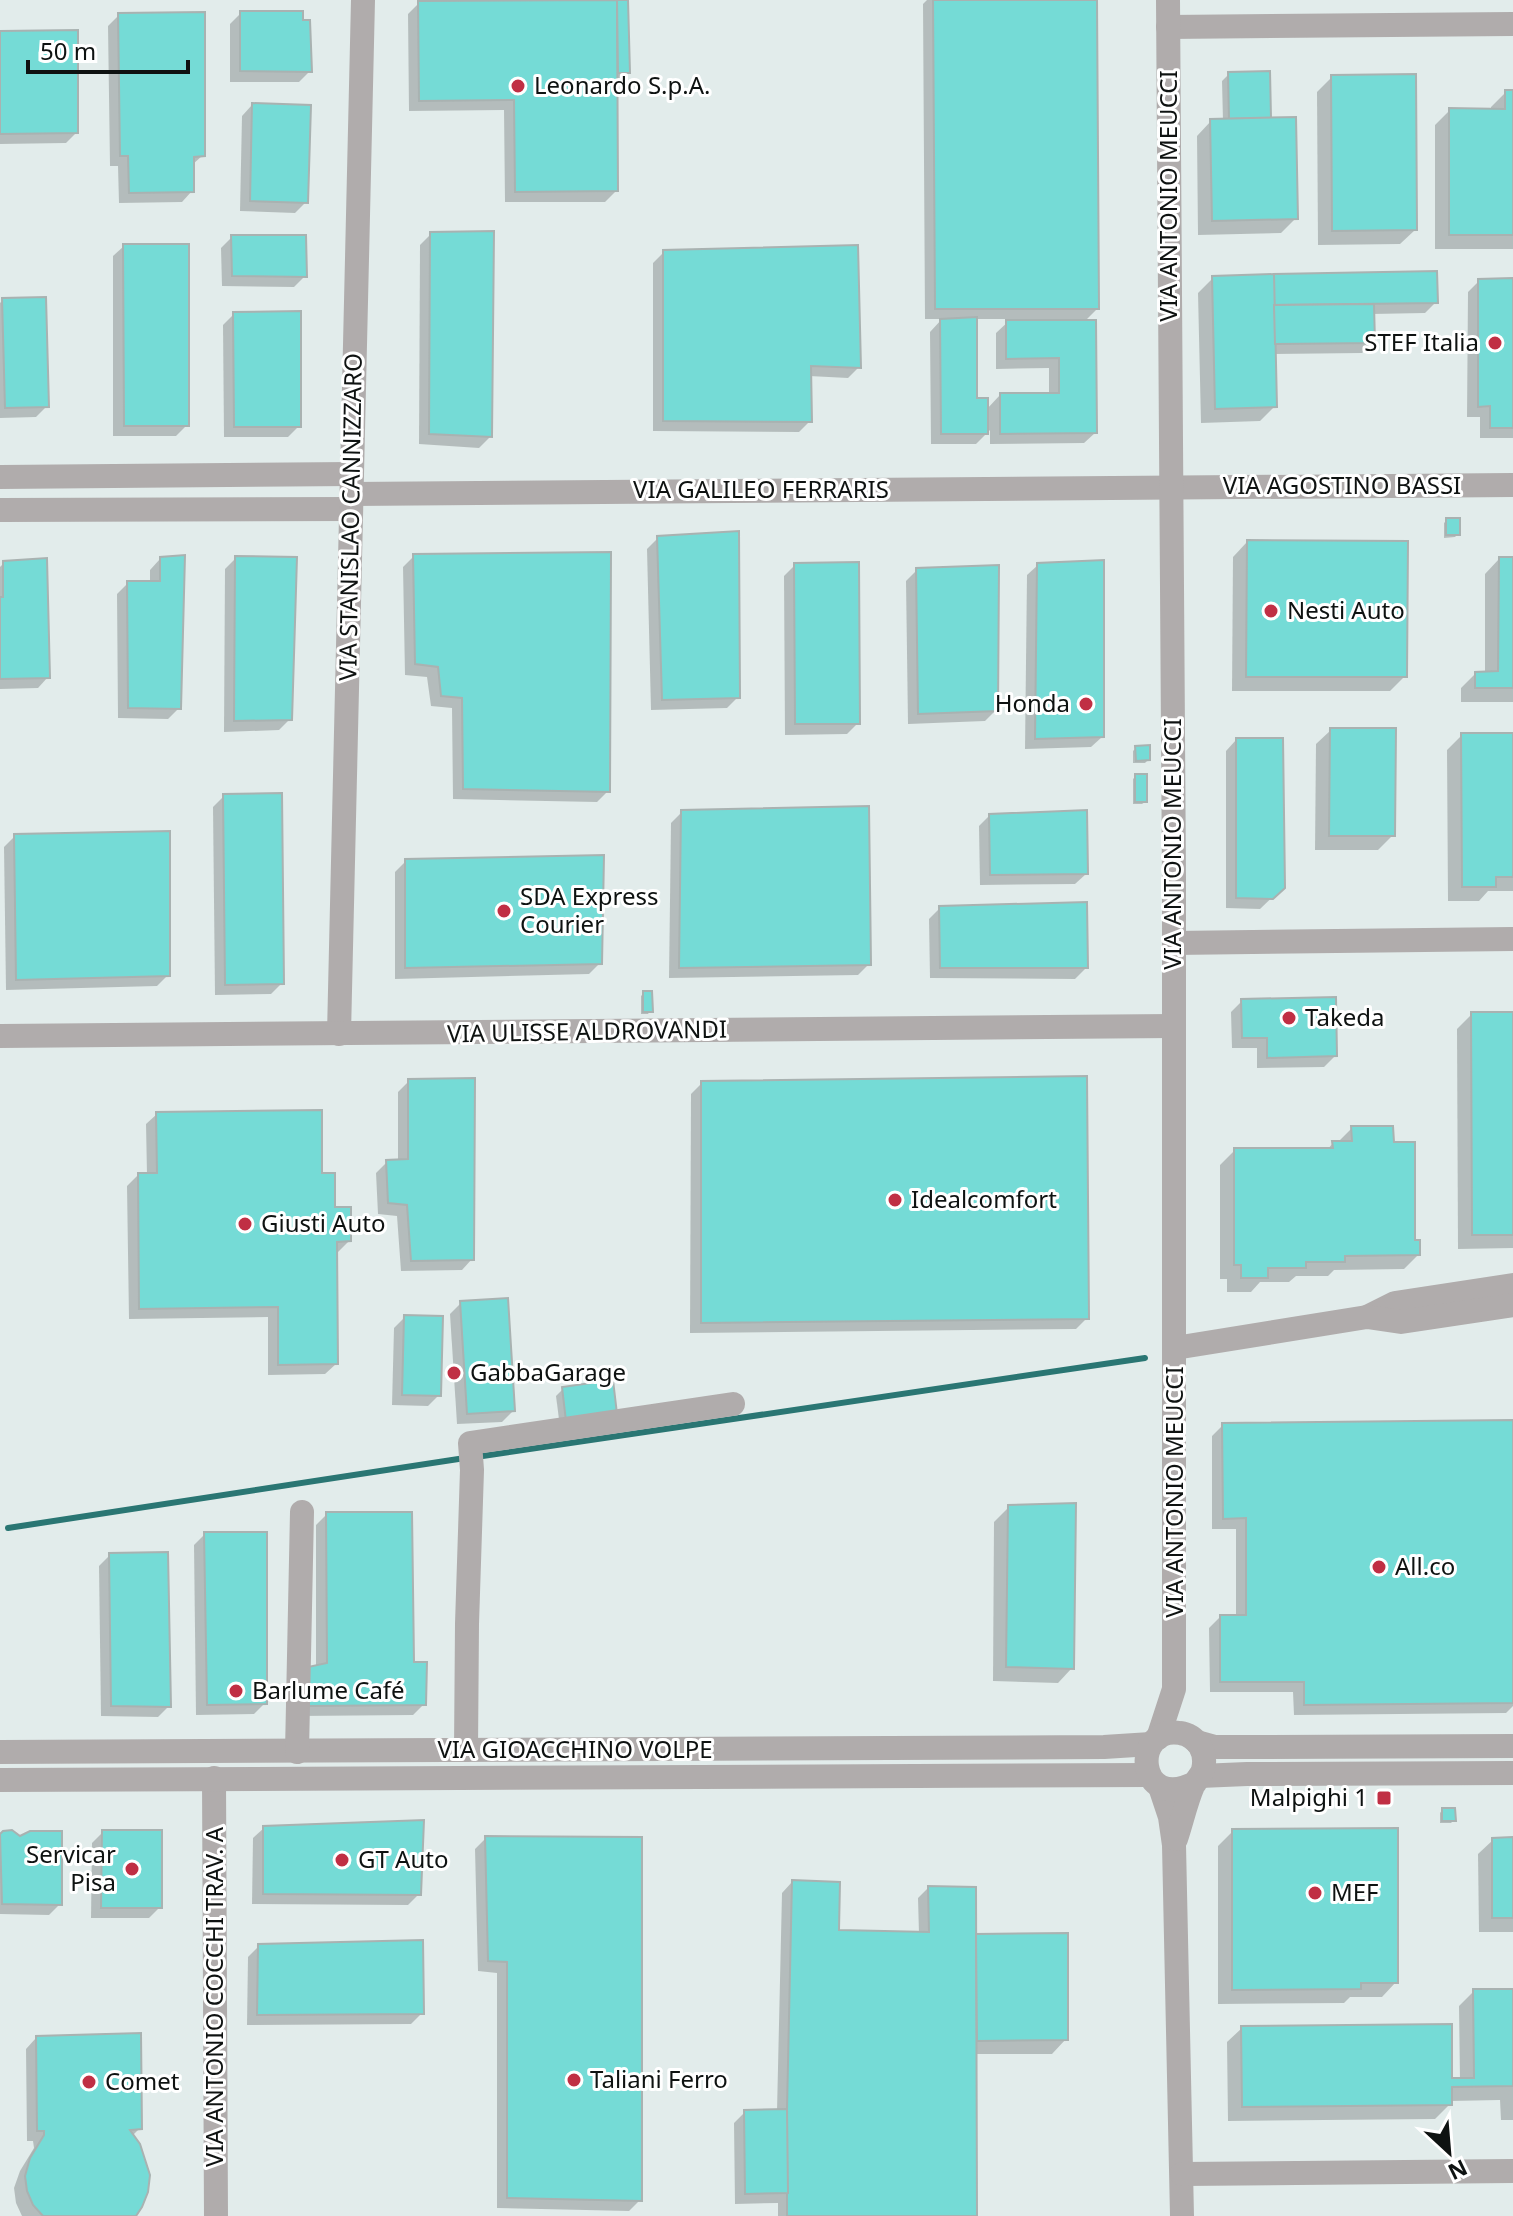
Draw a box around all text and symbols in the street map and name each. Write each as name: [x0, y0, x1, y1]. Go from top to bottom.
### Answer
scale bar: [28, 24, 188, 74]
text: 50 m: [40, 34, 96, 67]
place label: Leonardo S.p.A.: [534, 68, 710, 101]
street label: VIA ANTONIO MEUCCI: [1151, 70, 1184, 322]
marker: Leonardo S.p.A.: [509, 77, 527, 95]
place label: STEF Italia: [1364, 325, 1479, 358]
marker: STEF Italia: [1486, 334, 1504, 352]
street label: VIA STANISLAO CANNIZZARO: [330, 353, 369, 681]
street label: VIA AGOSTINO BASSI: [1223, 468, 1461, 501]
street label: VIA GALILEO FERRARIS: [633, 472, 889, 505]
place label: Nesti Auto: [1287, 593, 1405, 626]
marker: Nesti Auto: [1262, 602, 1280, 620]
place label: Honda: [995, 686, 1070, 719]
marker: Honda: [1077, 695, 1095, 713]
street label: VIA ANTONIO MEUCCI: [1155, 718, 1188, 970]
place label: SDA Express Courier: [520, 879, 659, 940]
marker: SDA Express Courier: [495, 902, 513, 920]
place label: Takeda: [1305, 1000, 1384, 1033]
marker: Takeda: [1280, 1009, 1298, 1027]
street label: VIA ULISSE ALDROVANDI: [447, 1012, 727, 1049]
place label: Idealcomfort: [911, 1182, 1057, 1215]
marker: Idealcomfort: [886, 1191, 904, 1209]
place label: Giusti Auto: [261, 1206, 385, 1239]
marker: Giusti Auto: [236, 1215, 254, 1233]
place label: GabbaGarage: [470, 1355, 626, 1388]
marker: GabbaGarage: [445, 1364, 463, 1382]
street label: VIA ANTONIO MEUCCI: [1157, 1366, 1190, 1618]
place label: All.co: [1395, 1549, 1455, 1582]
marker: All.co: [1370, 1558, 1388, 1576]
place label: Barlume Café: [252, 1673, 405, 1706]
marker: Barlume Café: [227, 1682, 245, 1700]
street label: VIA GIOACCHINO VOLPE: [437, 1732, 713, 1765]
place label: Malpighi 1: [1250, 1780, 1368, 1813]
marker: Malpighi 1: [1375, 1789, 1393, 1807]
street label: VIA ANTONIO COCCHI TRAV. A: [197, 1826, 230, 2167]
place label: Servicar Pisa: [26, 1837, 116, 1898]
place label: GT Auto: [358, 1842, 448, 1875]
marker: GT Auto: [333, 1851, 351, 1869]
marker: Servicar Pisa: [123, 1860, 141, 1878]
place label: MEF: [1331, 1875, 1379, 1908]
marker: MEF: [1306, 1884, 1324, 1902]
place label: Taliani Ferro: [590, 2062, 728, 2095]
place label: Comet: [105, 2064, 180, 2097]
marker: Taliani Ferro: [565, 2071, 583, 2089]
marker: Comet: [80, 2073, 98, 2091]
north arrow: [1409, 2112, 1489, 2192]
text: N: [1444, 2153, 1473, 2188]

